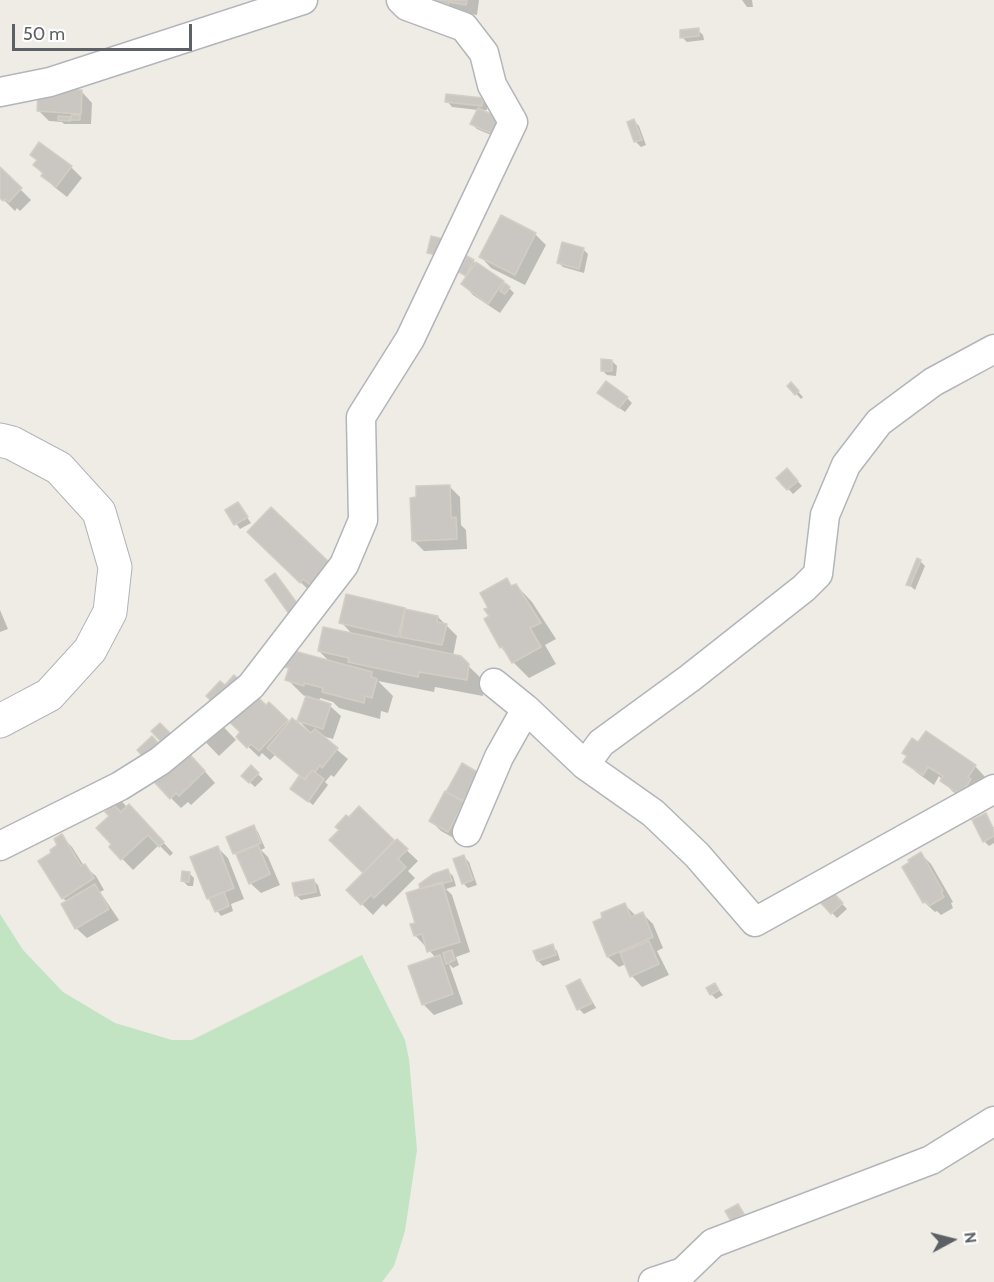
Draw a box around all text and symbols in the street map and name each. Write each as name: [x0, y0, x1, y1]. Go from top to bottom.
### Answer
scale bar: [15, 12, 195, 50]
text: 50 m: [23, 23, 65, 45]
north arrow: [922, 1210, 982, 1270]
text: N: [960, 1231, 980, 1245]

